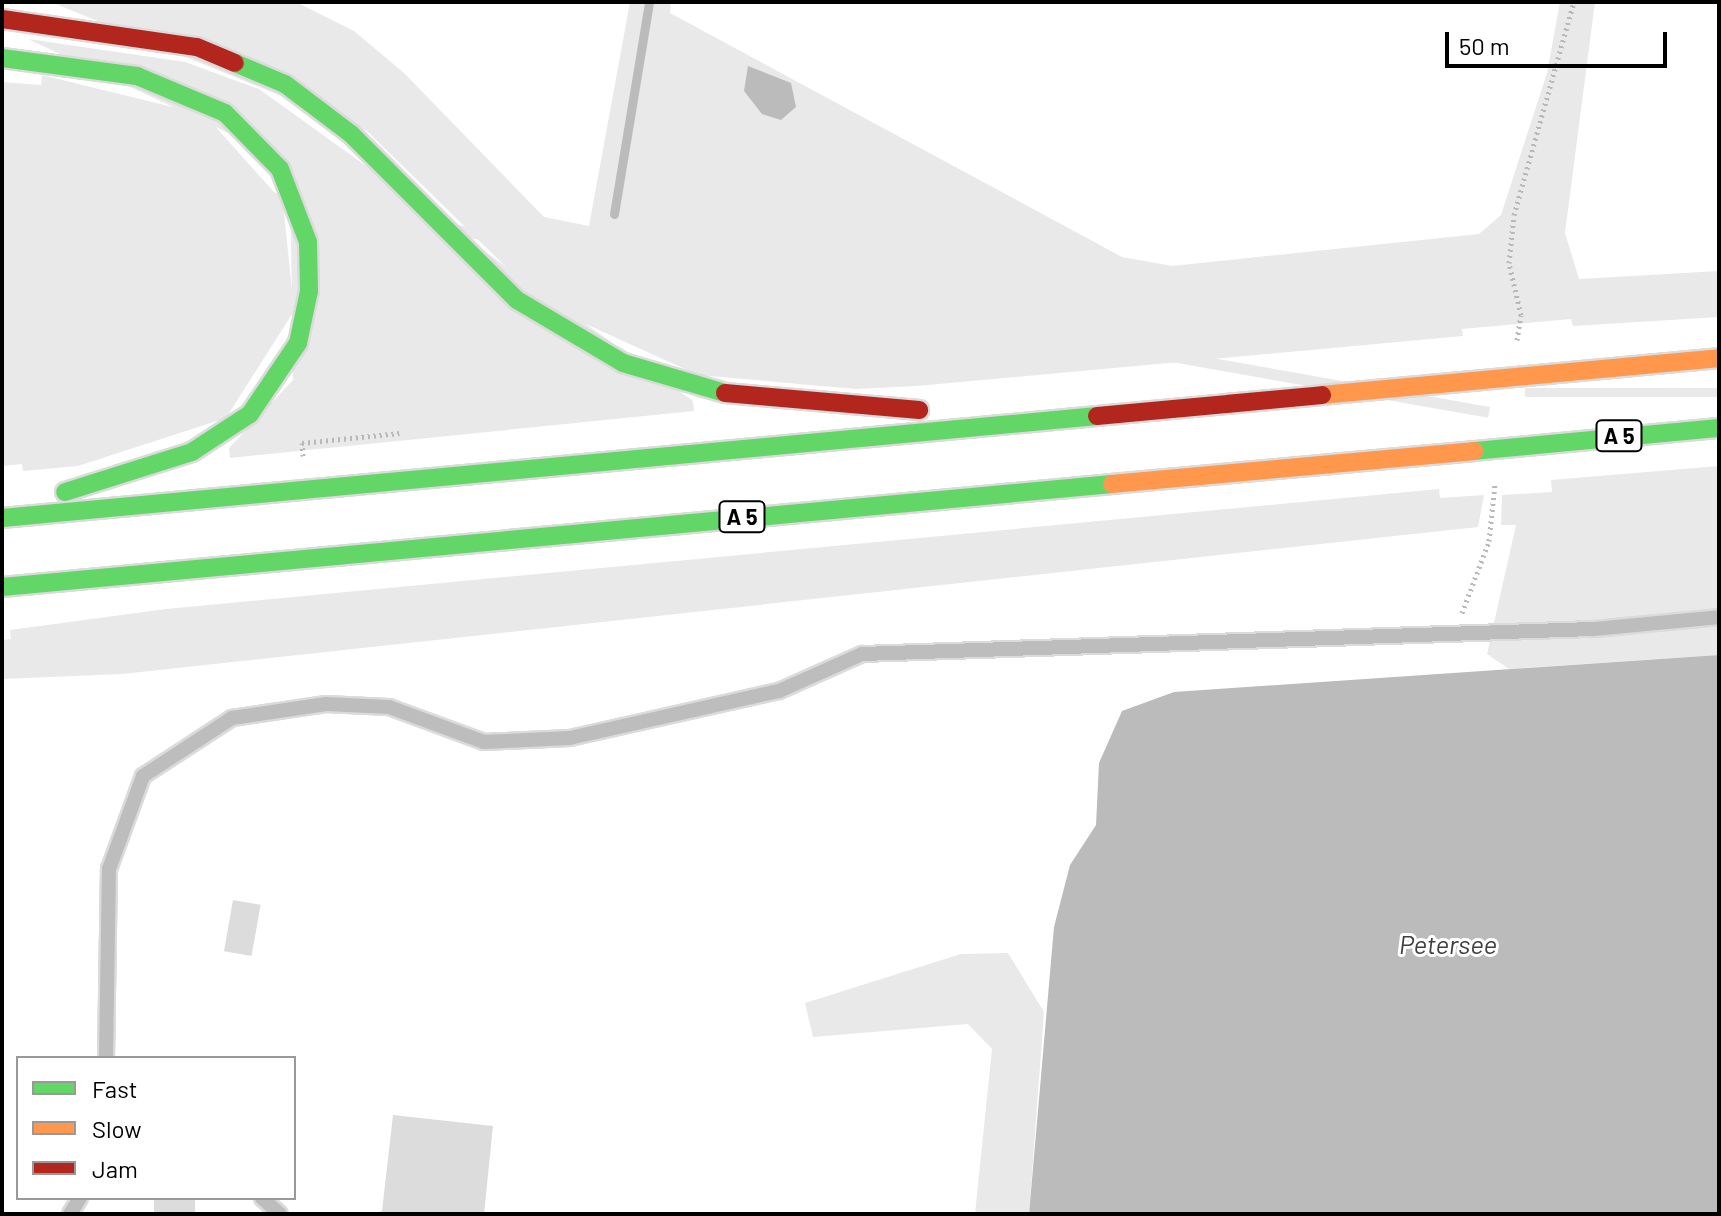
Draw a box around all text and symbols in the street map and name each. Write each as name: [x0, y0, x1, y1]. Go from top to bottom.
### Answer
scale bar: [1449, 16, 1671, 66]
text: 50 m: [1459, 31, 1510, 60]
road number: A 5: [1595, 418, 1643, 454]
road number: A 5: [718, 499, 766, 535]
water label: Petersee: [1399, 928, 1497, 960]
legend: [16, 1056, 296, 1200]
text: Fast: [92, 1074, 137, 1103]
text: Slow: [92, 1114, 141, 1143]
text: Jam: [92, 1154, 138, 1183]

